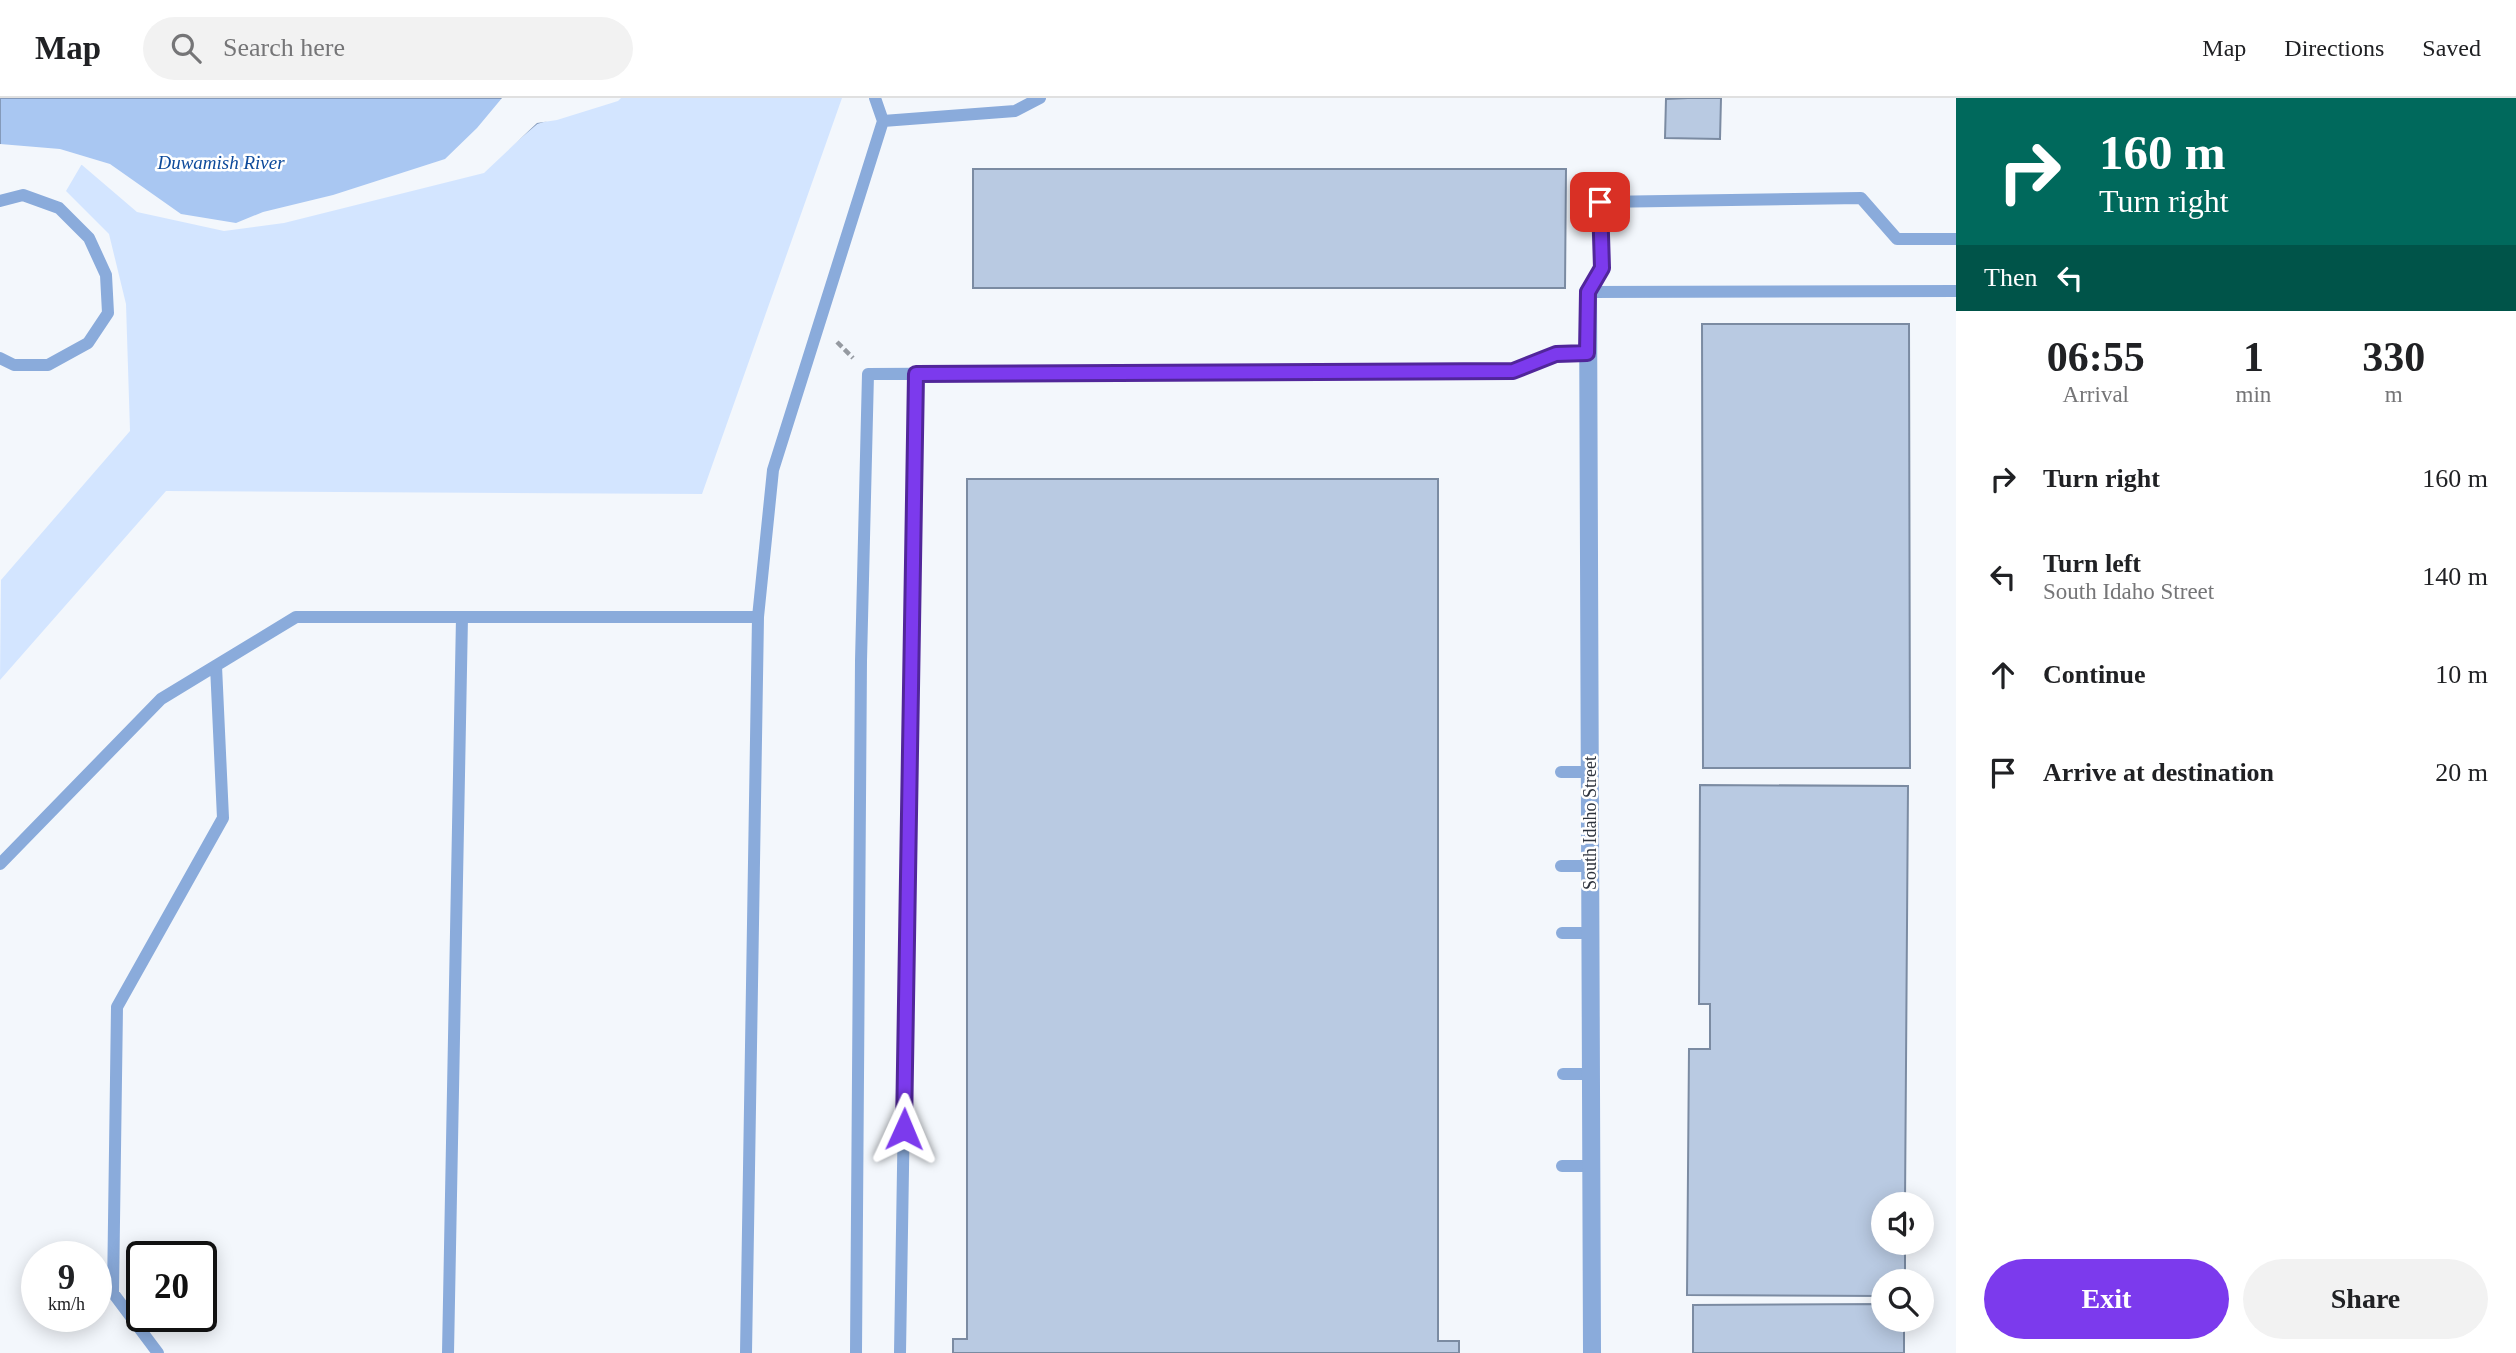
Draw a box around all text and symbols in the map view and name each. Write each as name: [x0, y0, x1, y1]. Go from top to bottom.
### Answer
search box: [143, 17, 633, 80]
icon: search: [167, 29, 205, 67]
text: Map: [35, 30, 101, 66]
text: Search here: [223, 33, 345, 62]
text: Map: [2202, 35, 2246, 61]
text: Directions: [2284, 35, 2384, 61]
text: Saved: [2422, 35, 2481, 61]
text: 160 m: [2099, 125, 2226, 180]
icon: right: [1984, 126, 2075, 217]
water label: Duwamish River: [156, 152, 285, 173]
pin: [1570, 172, 1630, 232]
icon: arrive: [1581, 183, 1619, 221]
text: Turn right: [2099, 183, 2229, 219]
icon: left: [2051, 259, 2089, 297]
text: Then: [1984, 263, 2037, 292]
text: 06:55: [2047, 334, 2145, 380]
text: 1: [2243, 334, 2264, 380]
text: 330: [2362, 334, 2425, 380]
text: Arrival: [2063, 382, 2129, 407]
text: min: [2236, 382, 2271, 407]
text: m: [2385, 382, 2403, 407]
icon: right: [1984, 460, 2022, 498]
text: Turn right: [2043, 464, 2160, 493]
text: 160 m: [2422, 464, 2488, 493]
text: Turn left: [2043, 549, 2141, 578]
icon: left: [1984, 558, 2022, 596]
text: 140 m: [2422, 562, 2488, 591]
text: South Idaho Street: [2043, 579, 2214, 604]
icon: ahead: [1984, 656, 2022, 694]
text: Continue: [2043, 660, 2146, 689]
text: 10 m: [2435, 660, 2488, 689]
icon: arrive: [1984, 754, 2022, 792]
street label: South Idaho Street: [1580, 756, 1600, 890]
text: Arrive at destination: [2043, 758, 2274, 787]
text: 20 m: [2435, 758, 2488, 787]
position arrow: [867, 1092, 941, 1166]
map controls: [1871, 1192, 1934, 1332]
button: sound: [1871, 1192, 1934, 1255]
speed limit sign: 20: [126, 1241, 217, 1332]
text: 9: [58, 1258, 75, 1297]
button: Exit: [1984, 1259, 2229, 1339]
button: Share: [2243, 1259, 2488, 1339]
button: search: [1871, 1269, 1934, 1332]
text: km/h: [48, 1294, 85, 1314]

